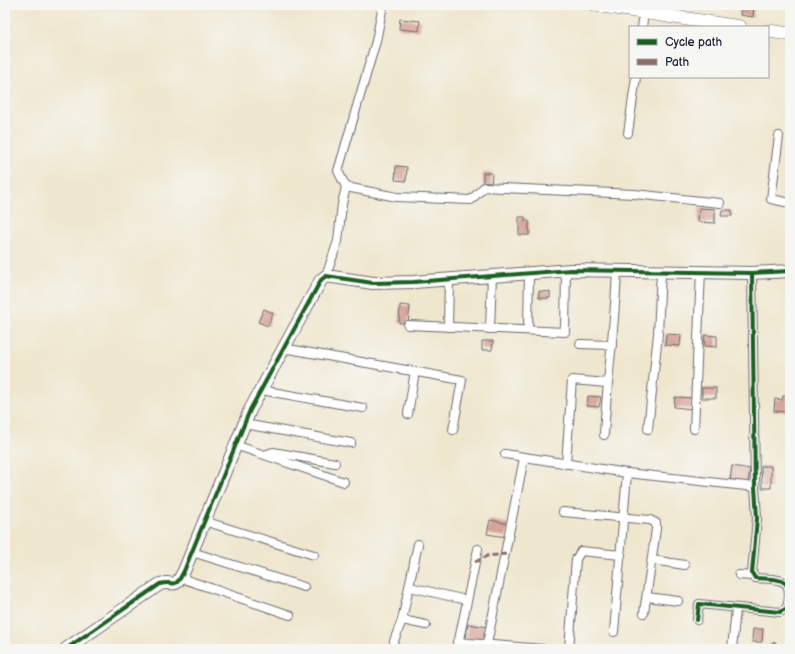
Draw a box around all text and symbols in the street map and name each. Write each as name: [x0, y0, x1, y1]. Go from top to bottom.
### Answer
legend: [629, 26, 769, 78]
text: Cycle path: [665, 35, 722, 50]
text: Path: [665, 55, 690, 70]

